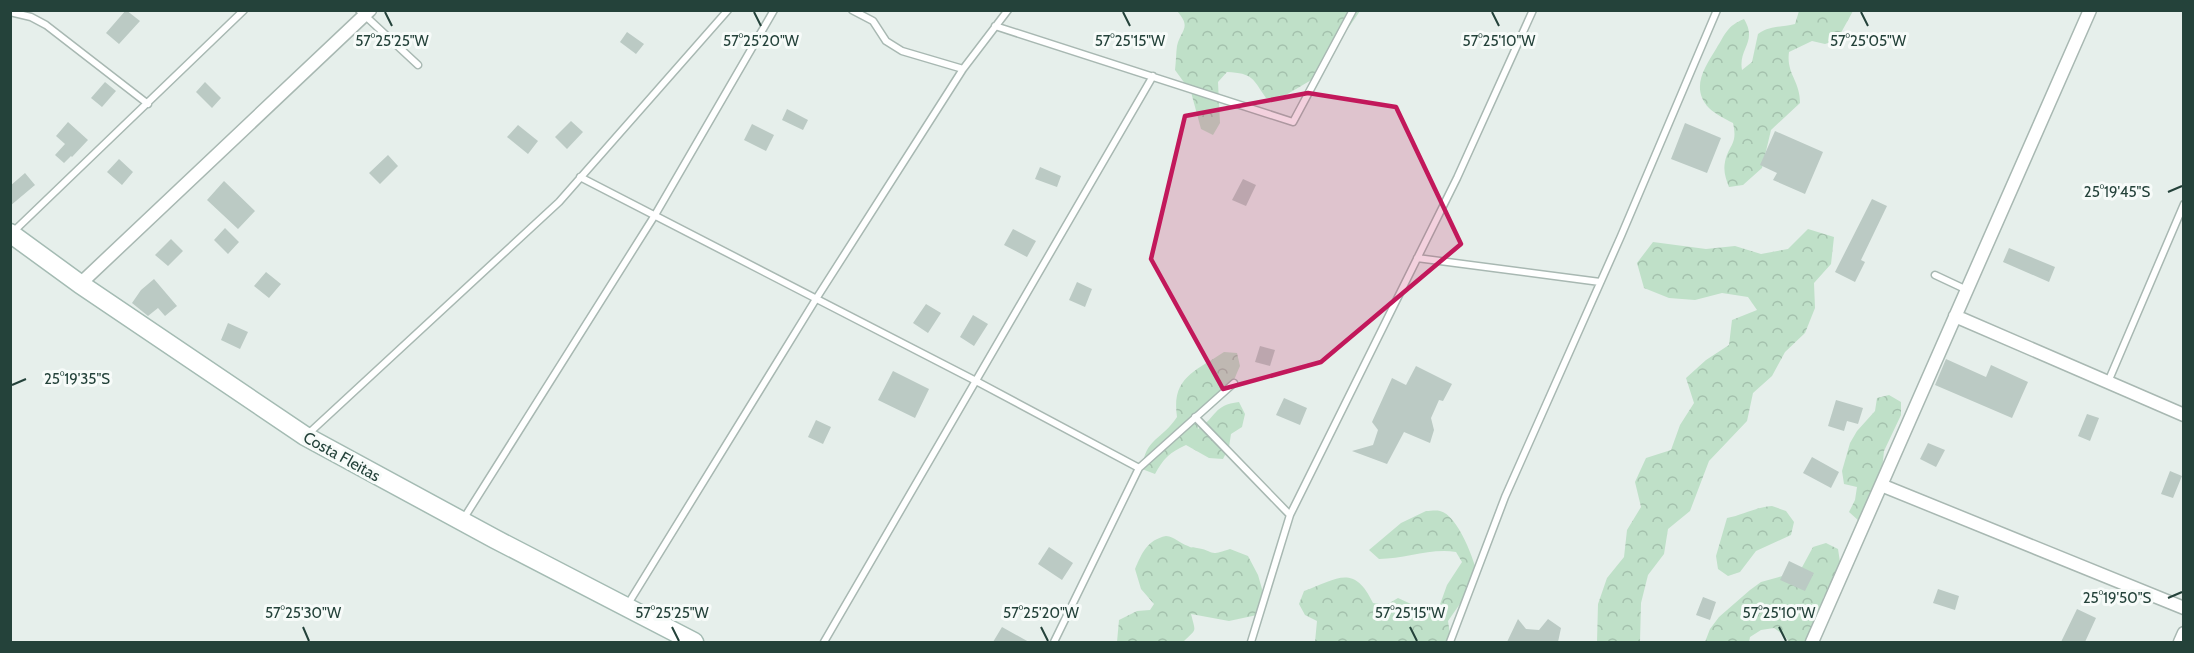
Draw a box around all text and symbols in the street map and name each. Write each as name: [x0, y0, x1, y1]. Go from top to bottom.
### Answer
text: 57°25'25"W: [355, 32, 430, 50]
text: 57°25'20"W: [723, 32, 800, 50]
text: 57°25'15"W: [1095, 32, 1166, 50]
text: 57°25'10"W: [1463, 32, 1536, 50]
text: 57°25'05"W: [1830, 32, 1907, 50]
text: 25°19'45"S: [2084, 183, 2150, 201]
text: 25°19'35"S: [44, 370, 110, 388]
street label: Costa Fleitas: [300, 428, 384, 486]
text: 25°19'50"S: [2083, 589, 2151, 607]
text: 57°25'30"W: [265, 604, 342, 622]
text: 57°25'25"W: [635, 604, 710, 622]
text: 57°25'20"W: [1003, 604, 1080, 622]
text: 57°25'15"W: [1375, 604, 1446, 622]
text: 57°25'10"W: [1743, 604, 1816, 622]

